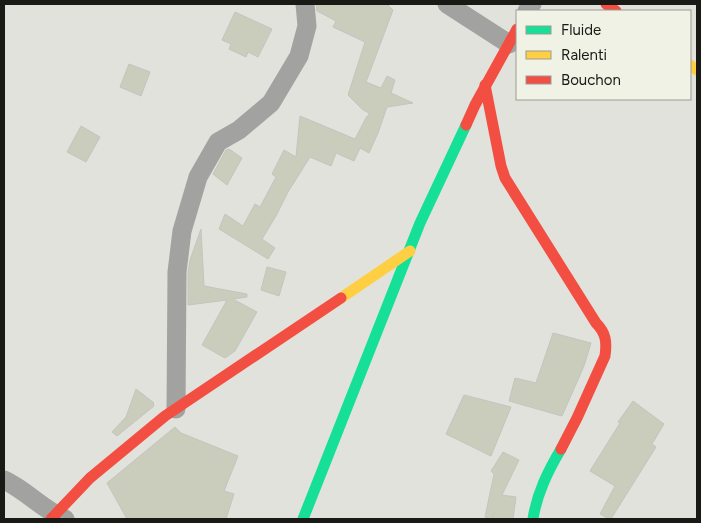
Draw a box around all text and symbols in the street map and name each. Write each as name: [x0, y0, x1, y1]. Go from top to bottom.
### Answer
legend: [516, 10, 691, 100]
text: Fluide: [561, 21, 601, 39]
text: Ralenti: [561, 46, 607, 64]
text: Bouchon: [561, 71, 621, 89]

